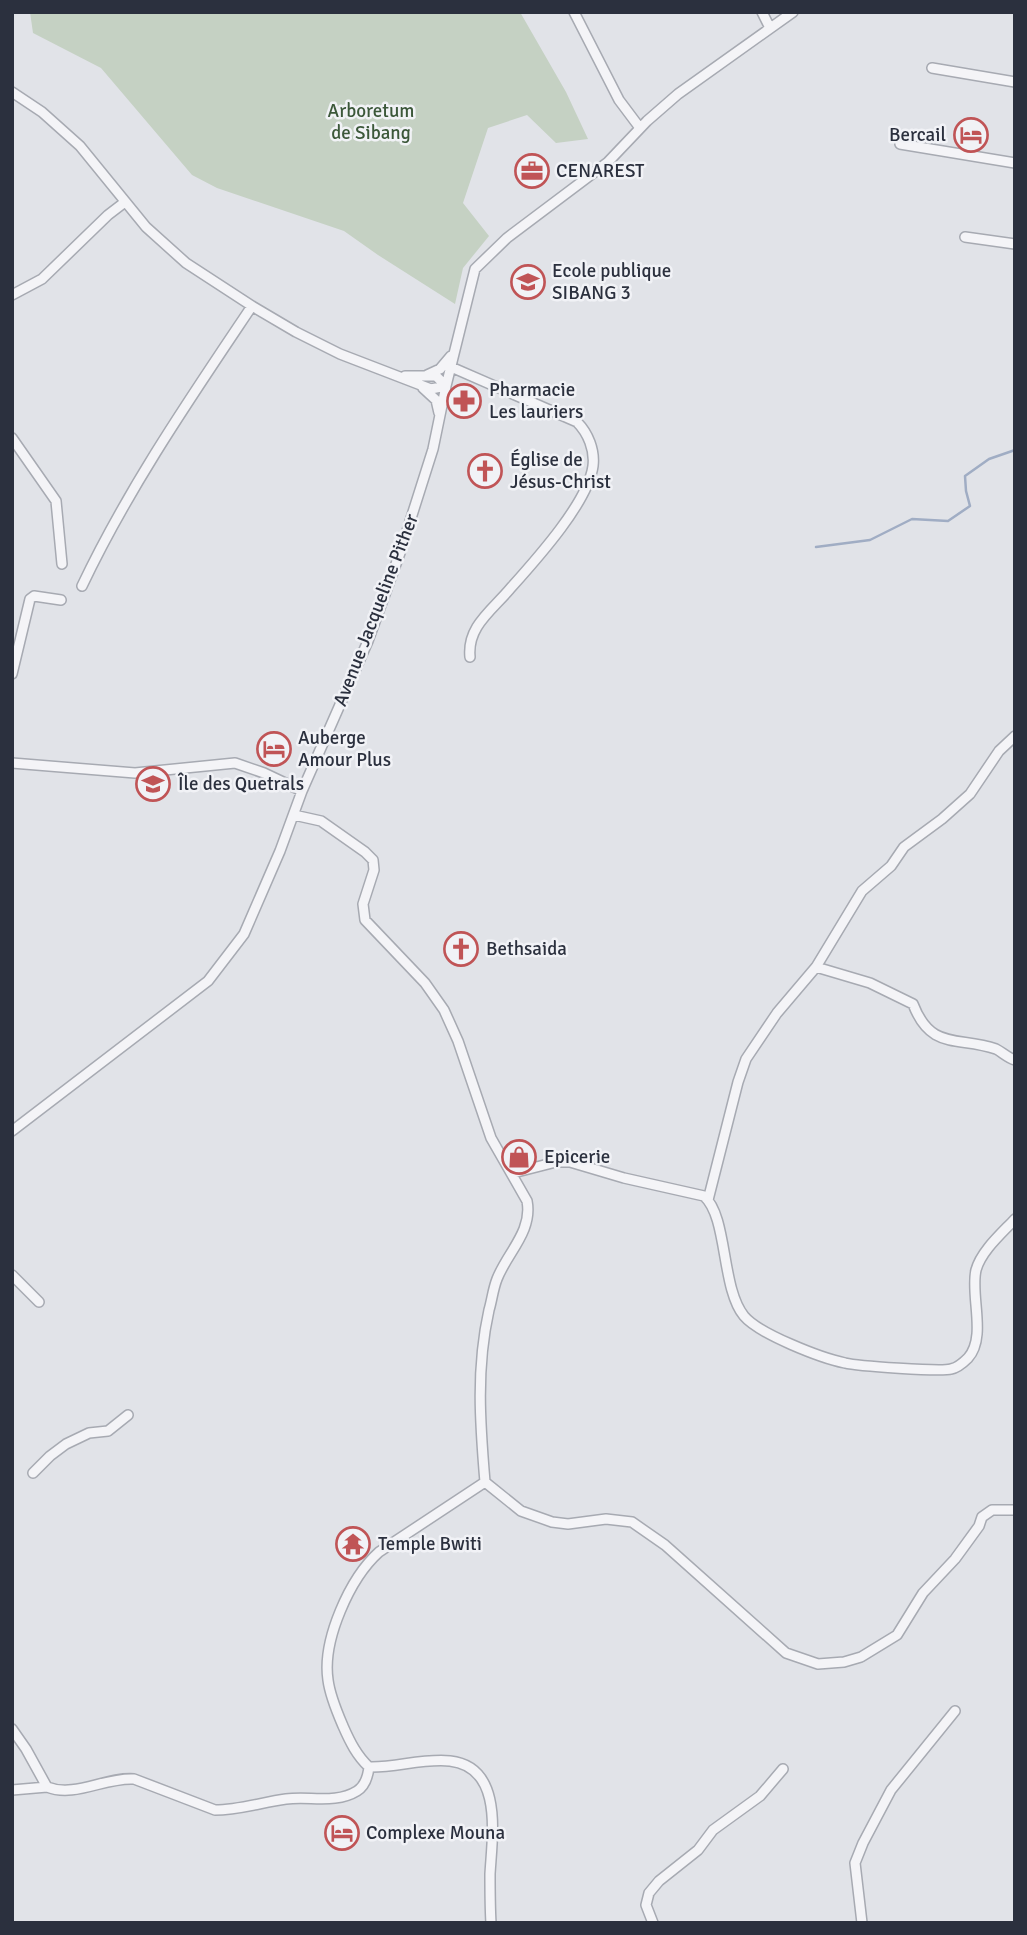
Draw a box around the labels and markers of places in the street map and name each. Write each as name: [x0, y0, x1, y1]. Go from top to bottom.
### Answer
hotel icon: Bercail: [952, 116, 990, 154]
place label: Bercail: [889, 123, 946, 147]
office icon: CENAREST: [513, 152, 551, 190]
place label: CENAREST: [556, 159, 645, 183]
place label: Ecole publique SIBANG 3: [552, 259, 671, 305]
school or university icon: Ecole publique SIBANG 3: [509, 263, 547, 301]
place label: Pharmacie Les lauriers: [489, 378, 583, 424]
pharmacy icon: Pharmacie Les lauriers: [445, 382, 483, 420]
place label: Église de Jésus-Christ: [510, 448, 611, 494]
church icon: Église de Jésus-Christ: [466, 452, 504, 490]
place label: Auberge Amour Plus: [298, 726, 391, 772]
hotel icon: Auberge Amour Plus: [255, 730, 293, 768]
school or university icon: Île des Quetrals: [134, 765, 172, 803]
place label: Île des Quetrals: [177, 772, 304, 796]
church icon: Bethsaida: [442, 930, 480, 968]
place label: Bethsaida: [486, 937, 567, 961]
shop icon: Epicerie: [500, 1138, 538, 1176]
place label: Epicerie: [544, 1145, 610, 1169]
temple icon: Temple Bwiti: [334, 1525, 372, 1563]
place label: Temple Bwiti: [378, 1532, 482, 1556]
hotel icon: Complexe Mouna: [323, 1814, 361, 1852]
place label: Complexe Mouna: [366, 1821, 505, 1845]

